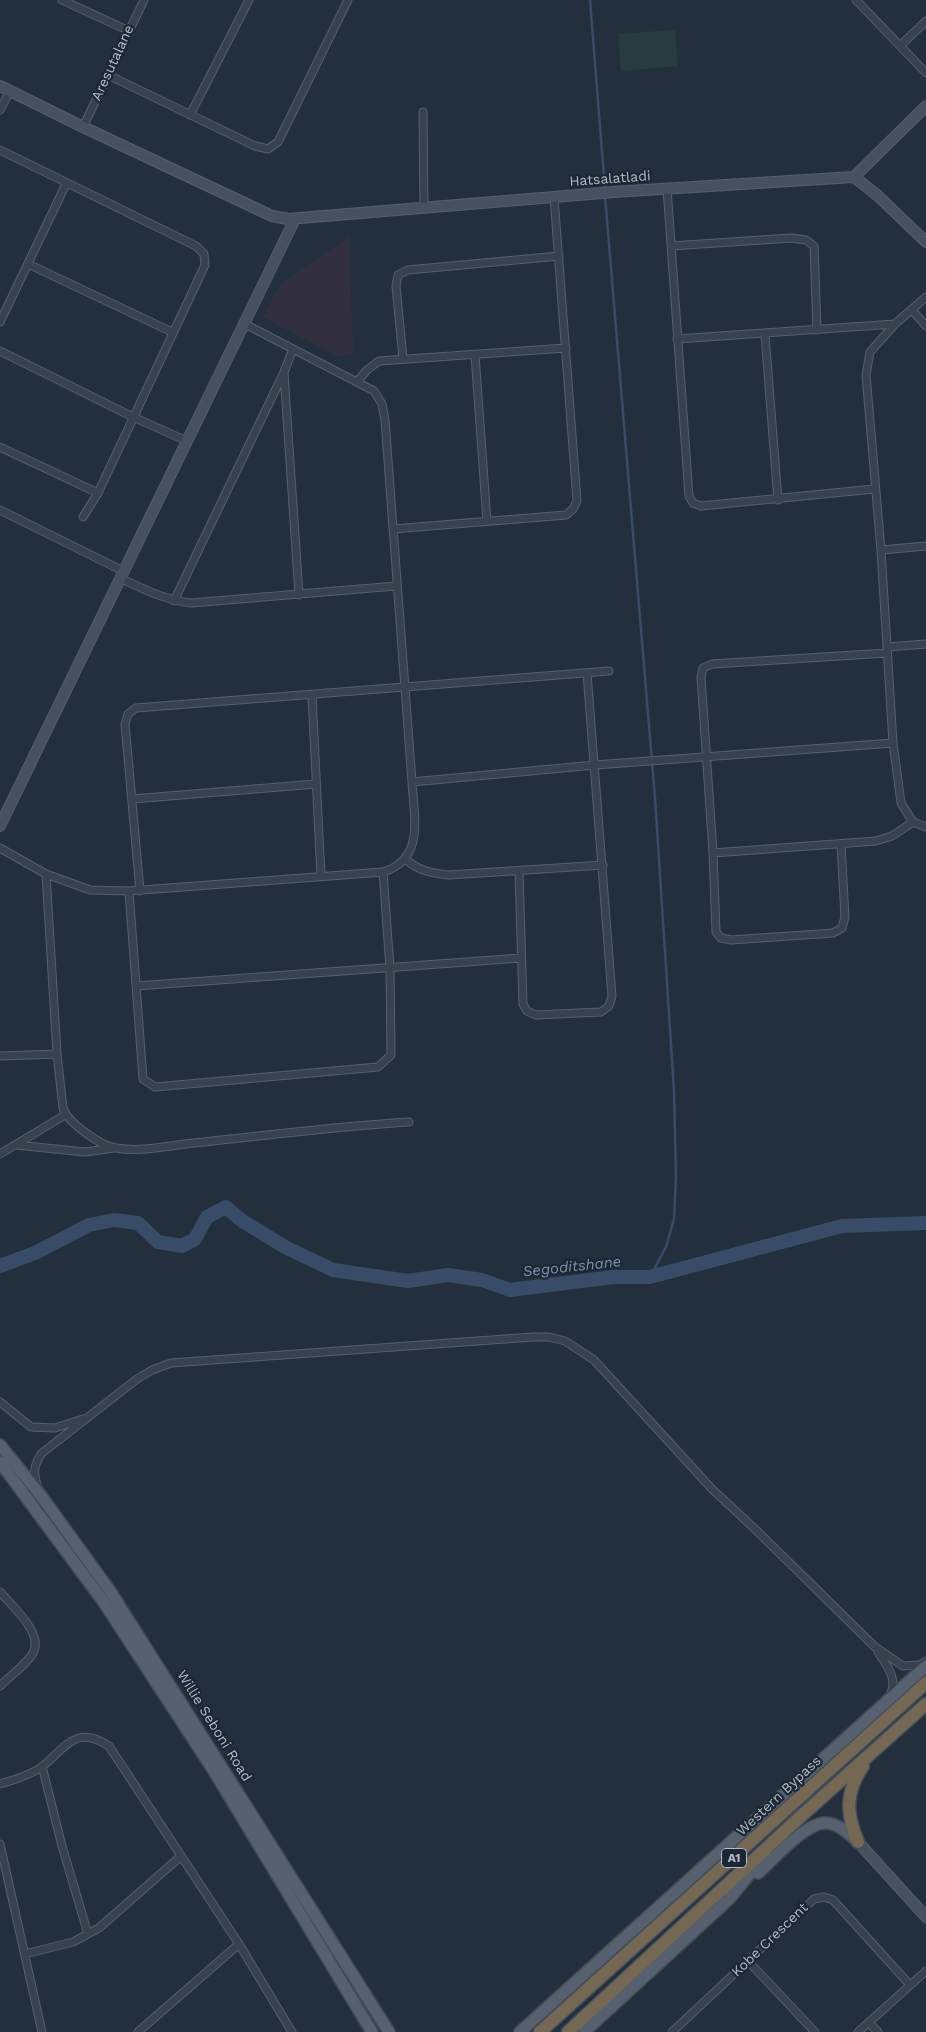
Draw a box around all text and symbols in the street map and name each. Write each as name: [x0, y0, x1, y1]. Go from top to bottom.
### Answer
street label: Aresutalane: [88, 22, 138, 104]
street label: Hatsalatladi: [569, 168, 651, 190]
water label: Segoditshane: [522, 1253, 622, 1281]
street label: Willie Seboni Road: [173, 1667, 255, 1785]
street label: Western Bypass: [733, 1753, 825, 1839]
road number: A1: [722, 1849, 746, 1868]
street label: Kobe Crescent: [728, 1899, 812, 1981]

